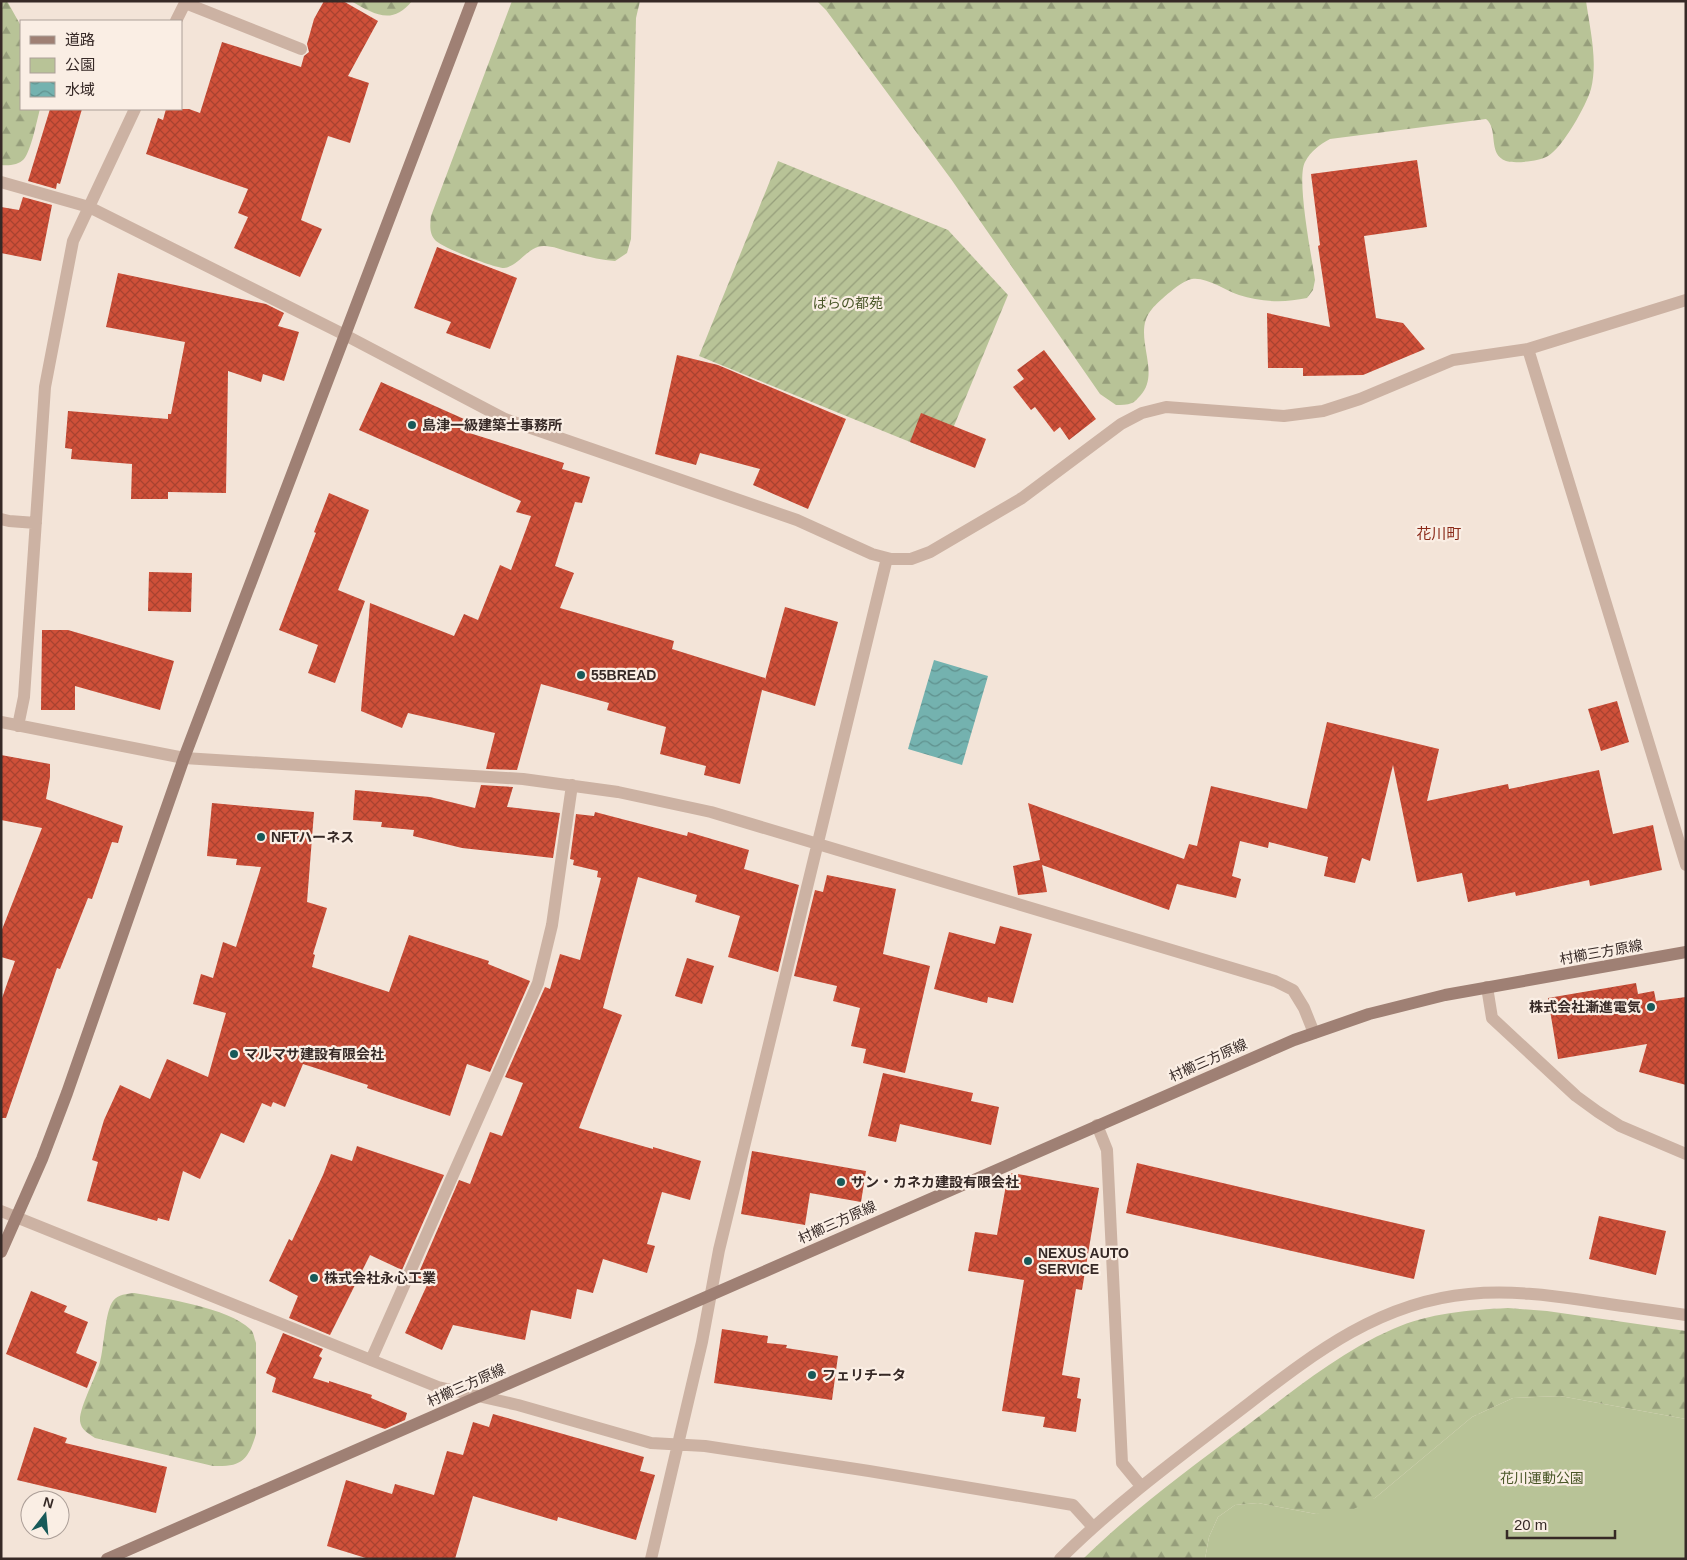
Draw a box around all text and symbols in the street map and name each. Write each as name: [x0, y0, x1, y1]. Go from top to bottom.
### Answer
legend: [20, 20, 182, 110]
text: 道路: [65, 31, 95, 48]
text: 公園: [65, 56, 95, 73]
text: 水域: [65, 81, 95, 98]
park label: ばらの都苑: [813, 295, 883, 311]
place label: 島津一級建築士事務所: [422, 417, 562, 433]
marker: 島津一級建築士事務所: [406, 419, 418, 431]
district label: 花川町: [1416, 525, 1462, 542]
place label: 55BREAD: [591, 667, 656, 683]
marker: 55BREAD: [575, 669, 587, 681]
place label: NFTハーネス: [271, 829, 354, 845]
marker: NFTハーネス: [255, 831, 267, 843]
street label: 村櫛三方原線: [1558, 937, 1644, 967]
place label: 株式会社漸進電気: [1529, 999, 1641, 1015]
marker: 株式会社漸進電気: [1645, 1001, 1657, 1013]
street label: 村櫛三方原線: [1166, 1036, 1250, 1084]
place label: マルマサ建設有限会社: [244, 1046, 384, 1062]
marker: マルマサ建設有限会社: [228, 1048, 240, 1060]
place label: サン・カネカ建設有限会社: [851, 1174, 1019, 1190]
marker: サン・カネカ建設有限会社: [835, 1176, 847, 1188]
street label: 村櫛三方原線: [795, 1198, 879, 1246]
place label: NEXUS AUTO SERVICE: [1038, 1245, 1129, 1277]
marker: NEXUS AUTO SERVICE: [1022, 1255, 1034, 1267]
place label: 株式会社永心工業: [324, 1270, 436, 1286]
marker: 株式会社永心工業: [308, 1272, 320, 1284]
street label: 村櫛三方原線: [424, 1361, 508, 1409]
place label: フェリチータ: [822, 1367, 906, 1383]
marker: フェリチータ: [806, 1369, 818, 1381]
park label: 花川運動公園: [1500, 1470, 1584, 1486]
north arrow: [20, 1490, 70, 1540]
text: N: [42, 1493, 56, 1512]
scale bar: [1507, 1508, 1614, 1540]
text: 20 m: [1514, 1516, 1547, 1533]

